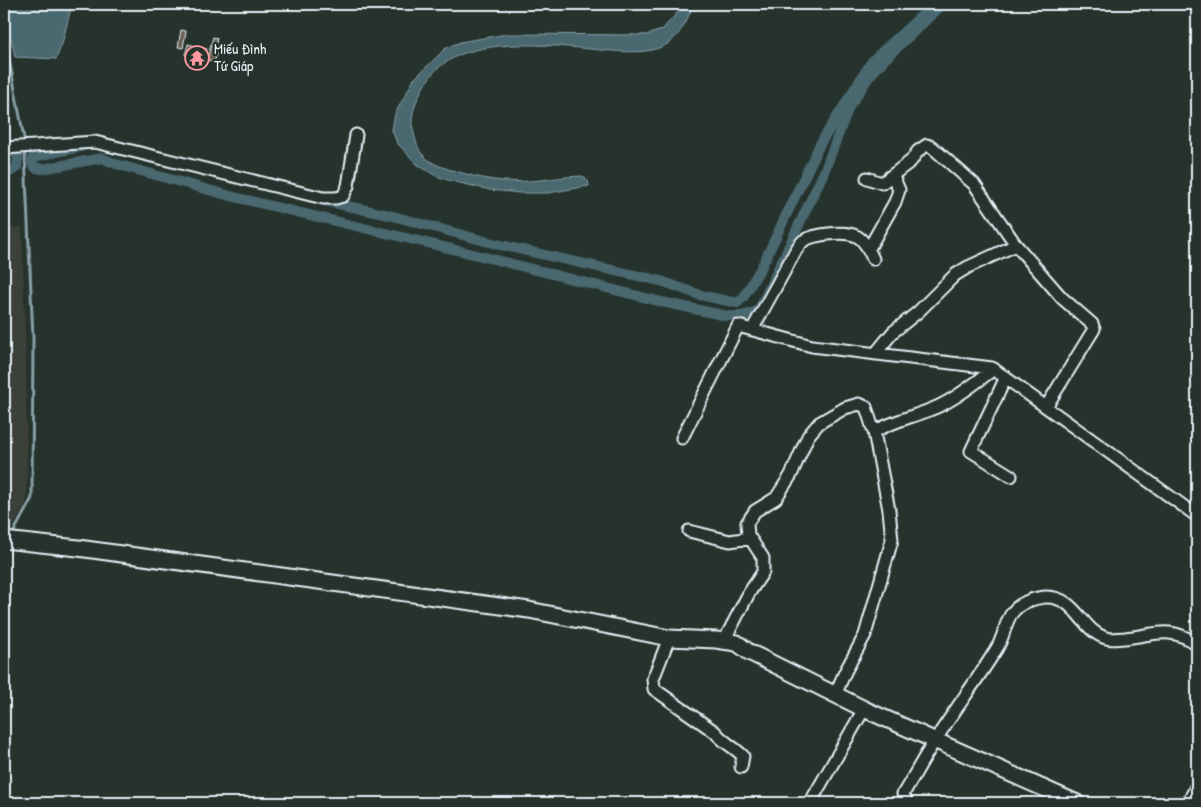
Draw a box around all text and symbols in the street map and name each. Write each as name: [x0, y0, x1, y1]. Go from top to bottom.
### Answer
place label: Miếu Đình Tứ Giáp: [214, 38, 266, 76]
temple icon: Miếu Đình Tứ Giáp: [184, 45, 210, 71]

